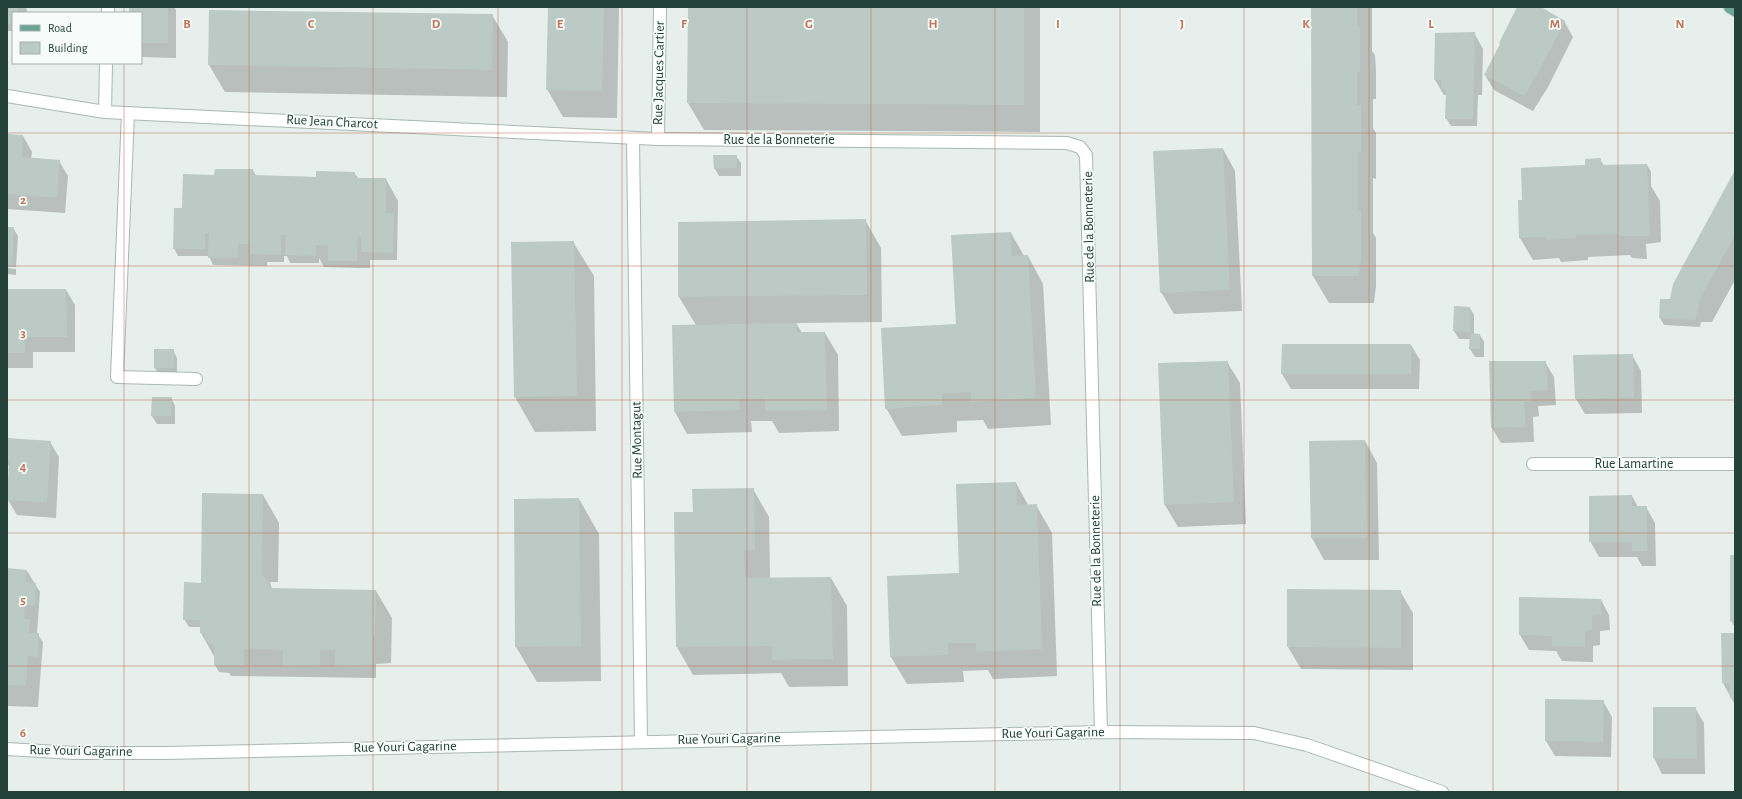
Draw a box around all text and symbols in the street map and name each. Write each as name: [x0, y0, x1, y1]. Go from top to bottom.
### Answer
legend: [12, 12, 142, 64]
text: B: [183, 18, 191, 31]
text: C: [308, 18, 315, 31]
text: D: [432, 18, 441, 31]
text: E: [557, 18, 564, 31]
text: F: [681, 18, 688, 31]
text: G: [805, 18, 813, 31]
text: H: [928, 18, 938, 31]
text: I: [1056, 18, 1060, 31]
text: J: [1180, 18, 1184, 31]
text: K: [1302, 18, 1310, 31]
text: L: [1428, 18, 1434, 31]
text: M: [1550, 18, 1560, 31]
text: N: [1675, 18, 1685, 31]
street label: Rue Jacques Cartier: [651, 20, 667, 125]
text: Road: [48, 22, 72, 34]
text: Building: [48, 42, 88, 54]
street label: Rue Jean Charcot: [286, 113, 379, 131]
street label: Rue de la Bonneterie: [723, 133, 835, 147]
street label: Rue de la Bonneterie: [1081, 171, 1097, 283]
text: 2: [20, 194, 26, 207]
text: 3: [20, 327, 26, 340]
street label: Rue Montagut: [629, 401, 645, 479]
street label: Rue Lamartine: [1594, 457, 1674, 471]
text: 4: [20, 461, 27, 474]
street label: Rue de la Bonneterie: [1088, 495, 1104, 607]
text: 5: [20, 594, 26, 607]
street label: Rue Youri Gagarine: [1001, 725, 1105, 741]
text: 6: [20, 727, 26, 740]
street label: Rue Youri Gagarine: [677, 731, 781, 747]
street label: Rue Youri Gagarine: [353, 739, 457, 755]
street label: Rue Youri Gagarine: [29, 743, 133, 759]

